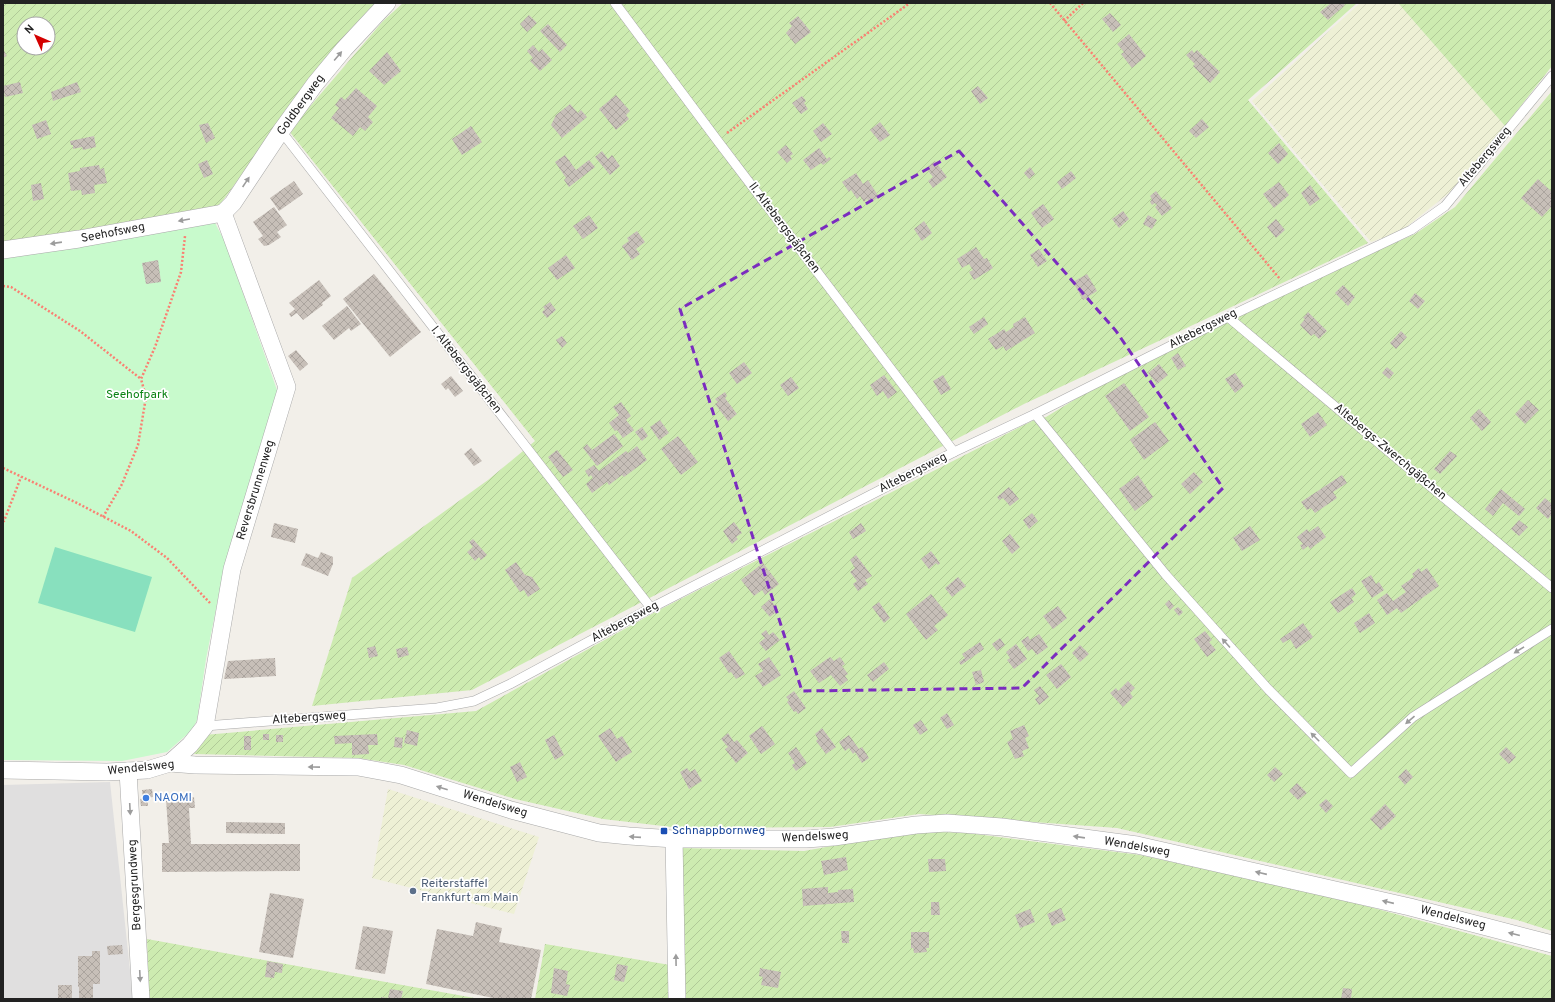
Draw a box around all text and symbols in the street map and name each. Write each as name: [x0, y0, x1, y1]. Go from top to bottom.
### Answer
north arrow: [16, 16, 56, 56]
text: N: [22, 22, 37, 37]
one-way arrow: [334, 50, 343, 61]
street label: Goldbergweg: [274, 71, 328, 139]
street label: Altebergsweg: [1455, 123, 1515, 191]
one-way arrow: [242, 177, 250, 188]
street label: II. Altebergsgäßchen: [745, 179, 823, 277]
one-way arrow: [178, 217, 190, 223]
street label: Seehofsweg: [80, 219, 146, 247]
one-way arrow: [50, 239, 62, 246]
street label: Altebergsweg: [1166, 305, 1240, 353]
street label: I. Altebergsgäßchen: [427, 323, 505, 417]
park label: Seehofpark: [106, 387, 168, 403]
street label: Altebergs-Zwerchgäßchen: [1330, 400, 1450, 504]
street label: Reversbrunnenweg: [233, 438, 279, 542]
street label: Altebergsweg: [876, 449, 950, 497]
street label: Altebergsweg: [588, 598, 662, 646]
one-way arrow: [1221, 638, 1231, 648]
one-way arrow: [1514, 646, 1524, 654]
street label: Altebergsweg: [271, 707, 347, 729]
one-way arrow: [1405, 716, 1415, 725]
one-way arrow: [1310, 732, 1320, 742]
street label: Wendelsweg: [107, 757, 175, 779]
one-way arrow: [307, 764, 320, 770]
one-way arrow: [435, 785, 447, 791]
street label: Wendelsweg: [461, 787, 529, 821]
place label: NAOMI: [154, 790, 192, 806]
marker: NAOMI: [141, 793, 151, 803]
one-way arrow: [127, 803, 134, 815]
place label: Schnappbornweg: [672, 823, 765, 839]
marker: Schnappbornweg: [659, 826, 669, 836]
street label: Wendelsweg: [781, 827, 849, 847]
one-way arrow: [629, 833, 641, 840]
street label: Wendelsweg: [1103, 833, 1171, 861]
one-way arrow: [1073, 834, 1085, 840]
street label: Bergesgrundweg: [125, 839, 145, 931]
one-way arrow: [1255, 870, 1268, 876]
place label: Reiterstaffel Frankfurt am Main: [421, 876, 518, 906]
marker: Reiterstaffel Frankfurt am Main: [408, 886, 418, 896]
one-way arrow: [1382, 899, 1394, 905]
street label: Wendelsweg: [1419, 902, 1487, 934]
one-way arrow: [1508, 931, 1520, 937]
one-way arrow: [673, 953, 679, 966]
one-way arrow: [136, 970, 143, 982]

